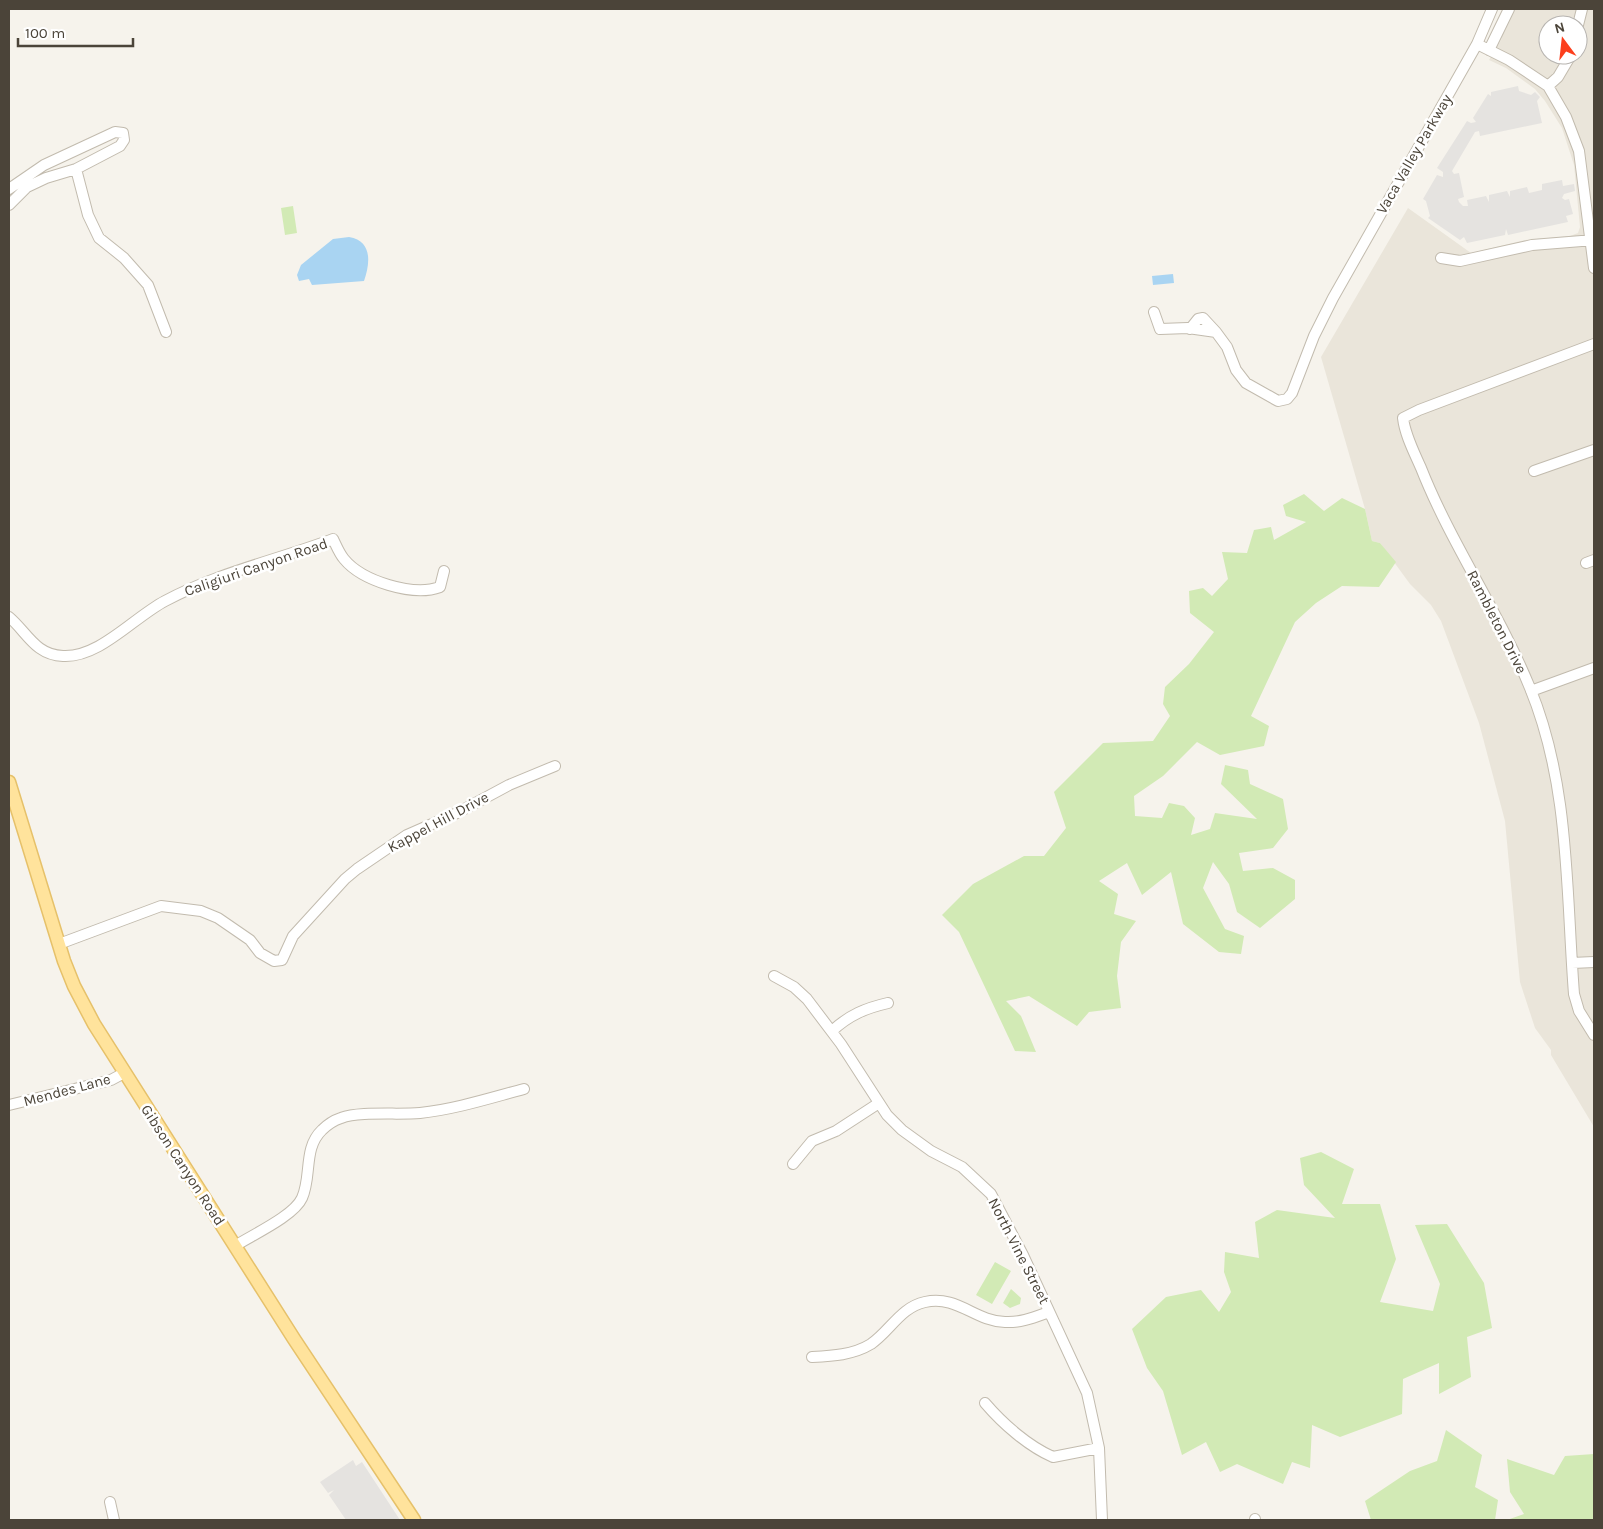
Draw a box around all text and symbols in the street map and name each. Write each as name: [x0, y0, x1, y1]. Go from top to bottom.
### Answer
scale bar: [18, 15, 132, 47]
north arrow: [1538, 15, 1588, 65]
text: N: [1553, 18, 1567, 37]
text: 100 m: [25, 24, 65, 42]
street label: Vaca Valley Parkway: [1372, 91, 1456, 217]
street label: Caligiuri Canyon Road: [182, 534, 330, 600]
street label: Rambleton Drive: [1463, 567, 1531, 677]
street label: Kappel Hill Drive: [384, 788, 492, 856]
street label: Mendes Lane: [21, 1070, 113, 1110]
street label: Gibson Canyon Road: [137, 1101, 229, 1229]
street label: North Vine Street: [985, 1195, 1054, 1307]

